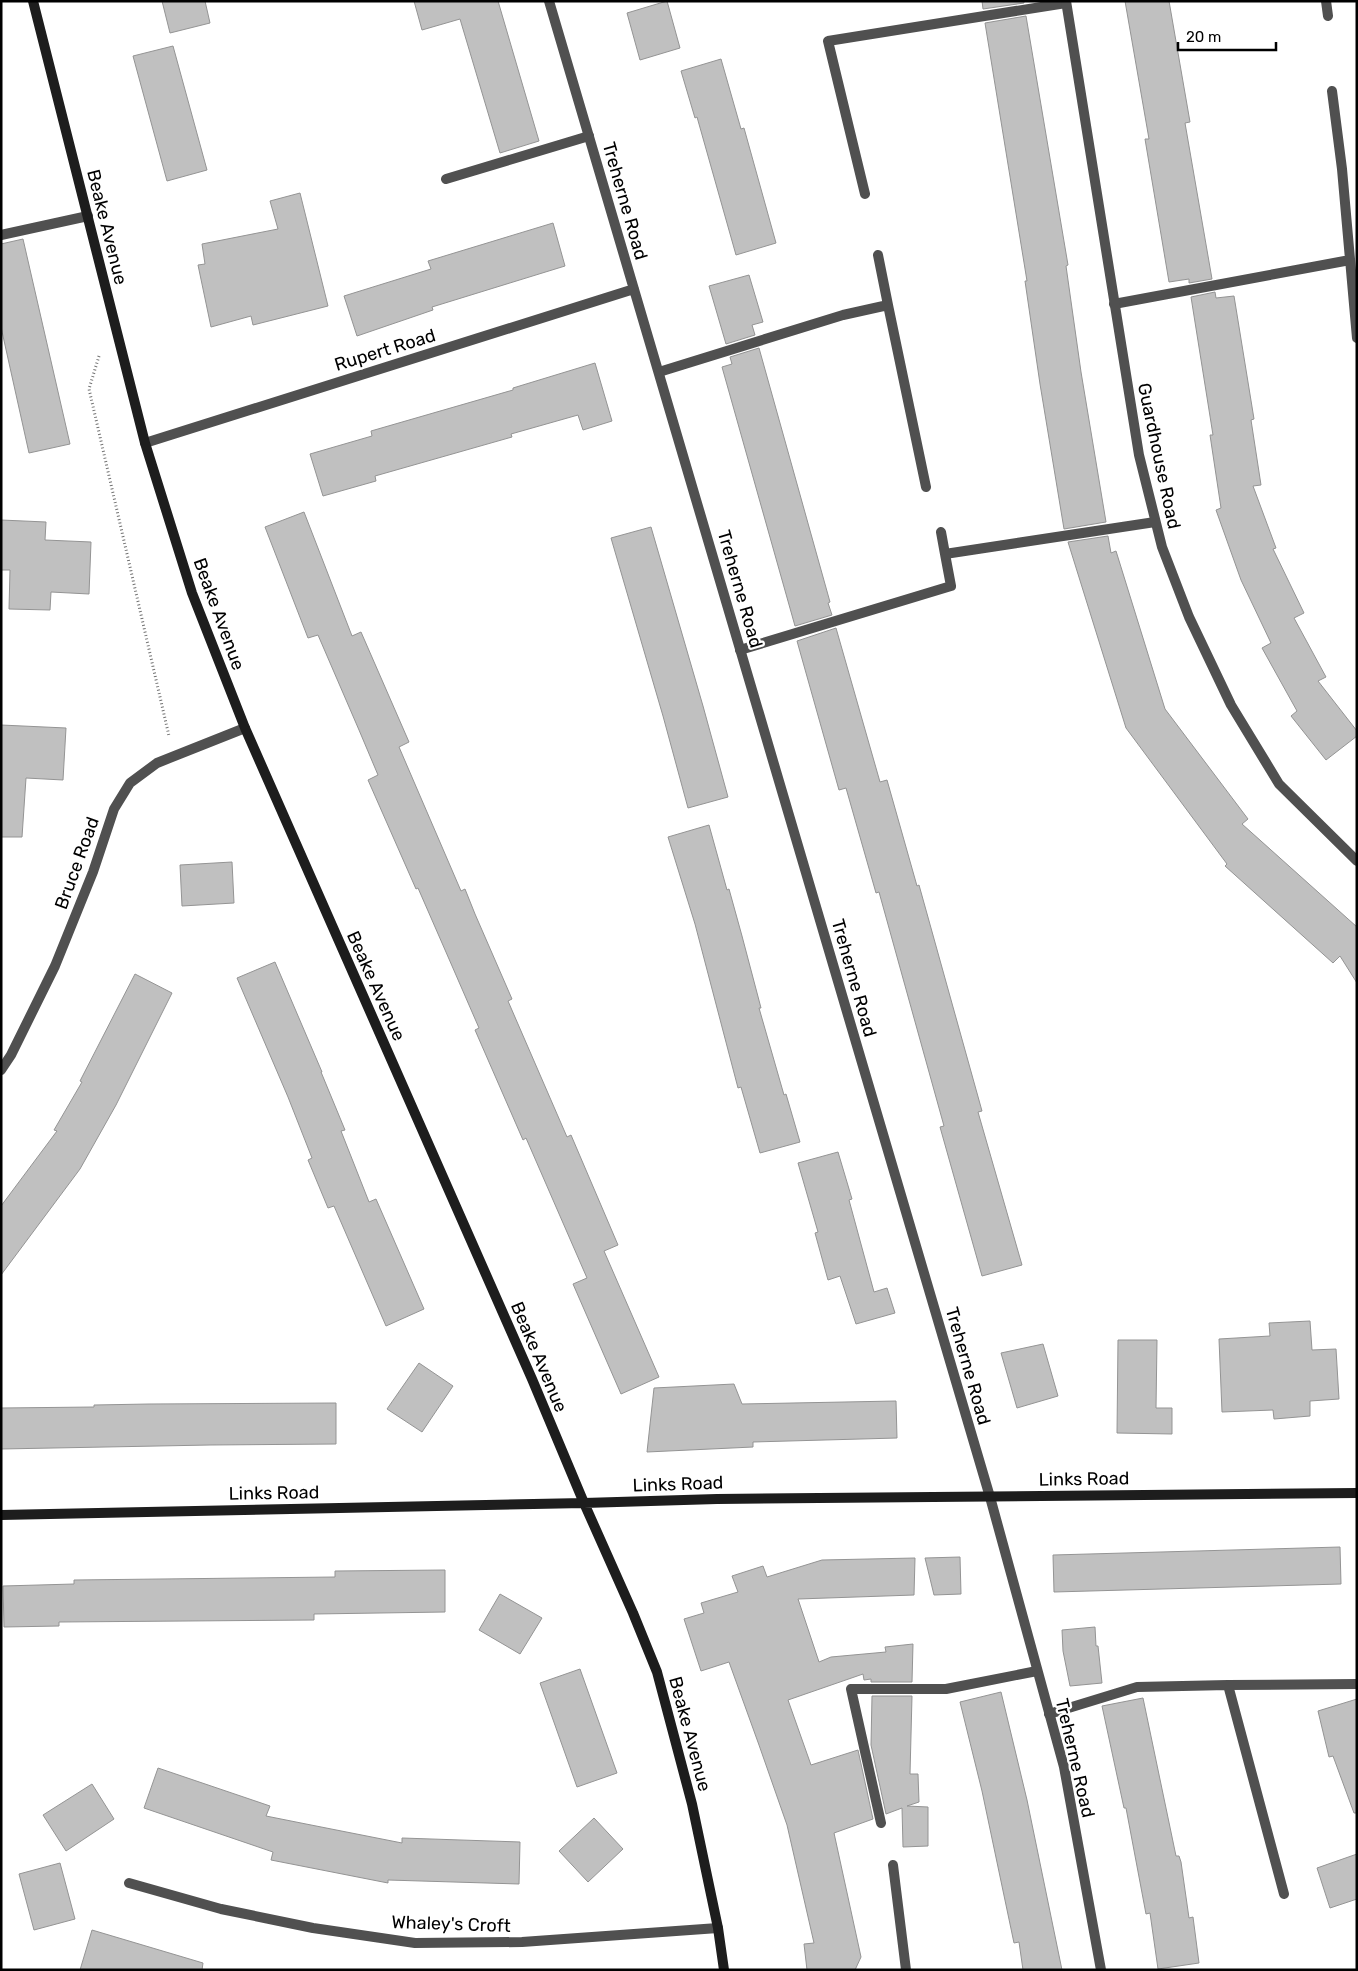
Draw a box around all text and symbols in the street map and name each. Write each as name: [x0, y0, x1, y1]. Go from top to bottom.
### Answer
scale bar: [1178, 20, 1276, 52]
text: 20 m: [1186, 28, 1221, 46]
street label: Treherne Road: [598, 140, 652, 262]
street label: Beake Avenue: [82, 167, 132, 287]
street label: Rupert Road: [332, 324, 438, 376]
street label: Guardhouse Road: [1133, 381, 1185, 531]
street label: Treherne Road: [713, 528, 767, 650]
street label: Beake Avenue: [188, 555, 250, 673]
street label: Bruce Road: [50, 814, 104, 912]
street label: Treherne Road: [827, 917, 881, 1039]
street label: Beake Avenue: [342, 928, 410, 1044]
street label: Beake Avenue: [506, 1298, 572, 1416]
street label: Treherne Road: [941, 1305, 995, 1427]
street label: Links Road: [1038, 1467, 1130, 1491]
street label: Links Road: [632, 1471, 724, 1497]
street label: Links Road: [228, 1481, 320, 1505]
street label: Beake Avenue: [664, 1674, 716, 1794]
street label: Treherne Road: [1051, 1696, 1099, 1820]
street label: Whaley's Croft: [391, 1911, 511, 1937]

